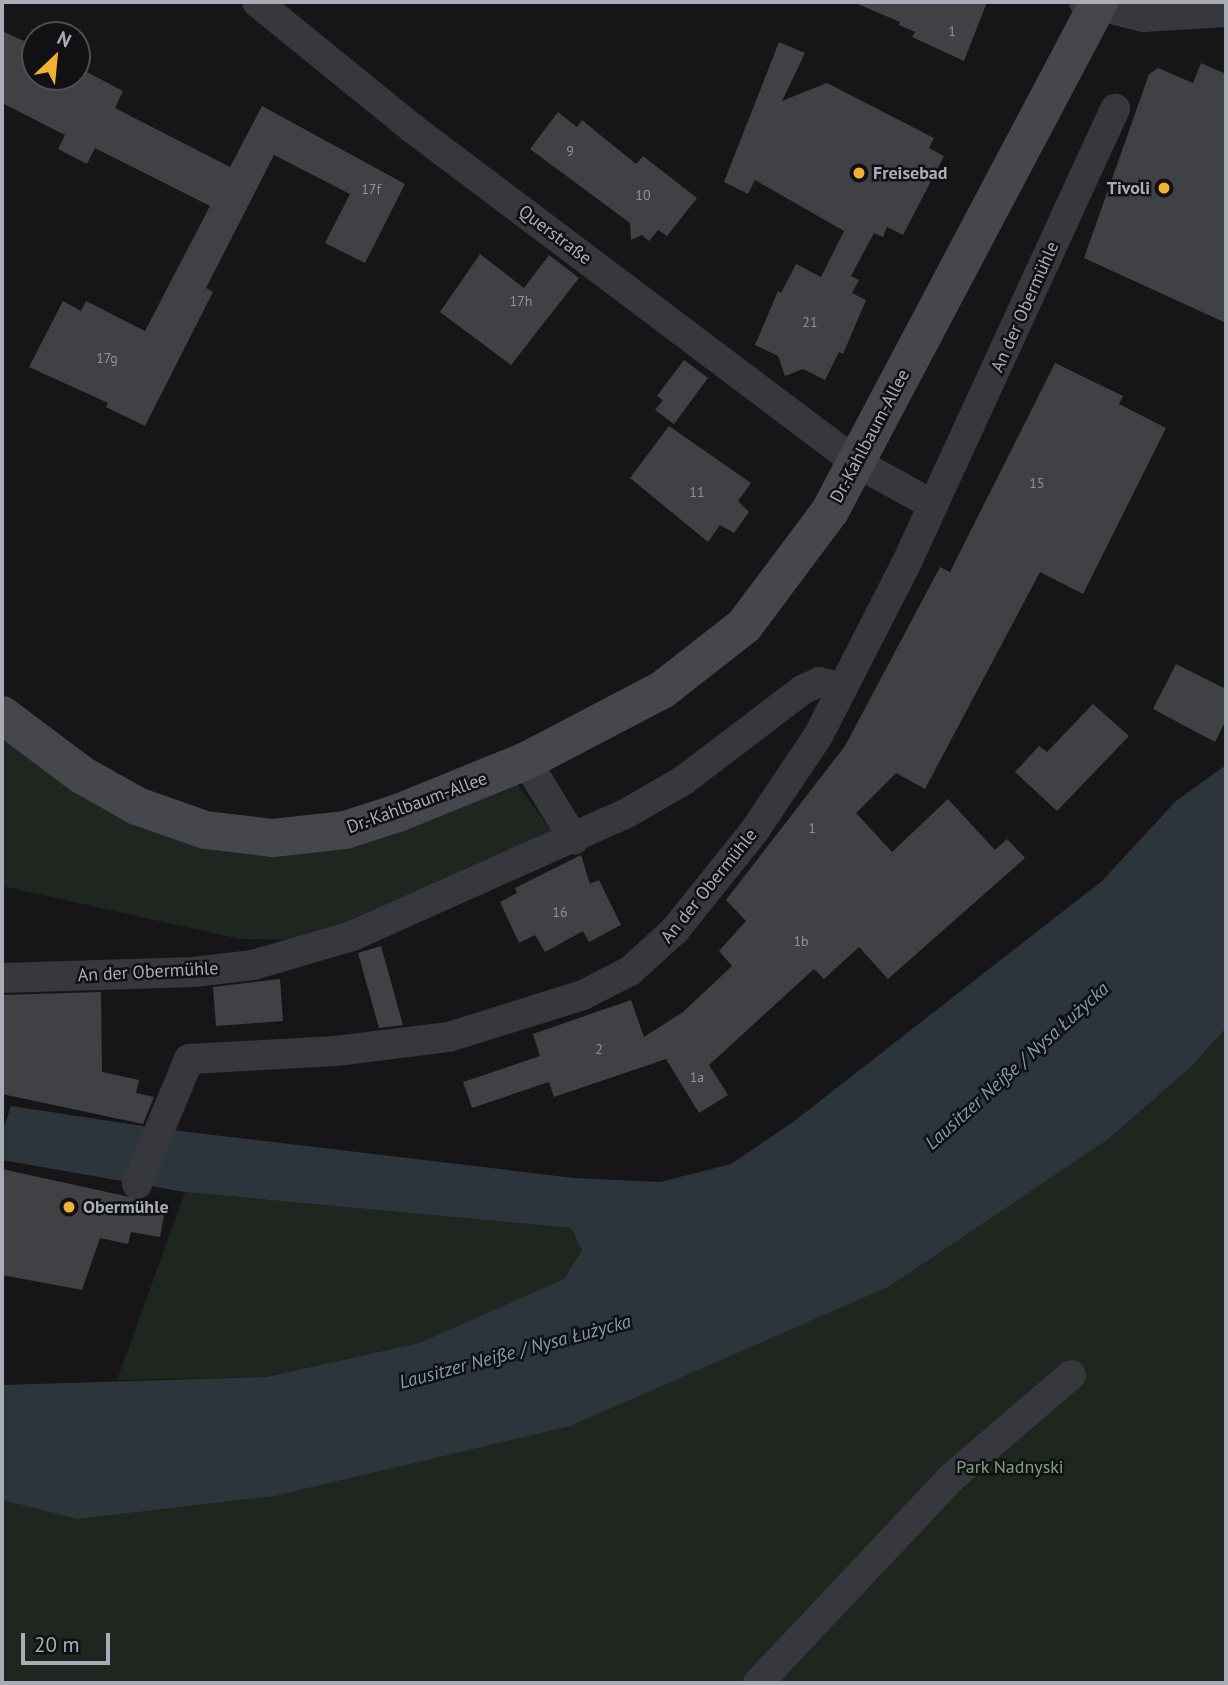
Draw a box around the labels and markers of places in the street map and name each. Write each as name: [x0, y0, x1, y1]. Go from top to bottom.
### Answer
place label: Freisebad: [873, 162, 947, 184]
marker: Freisebad: [851, 165, 867, 181]
place label: Tivoli: [1107, 177, 1150, 199]
marker: Tivoli: [1156, 180, 1172, 196]
place label: Obermühle: [83, 1196, 169, 1218]
marker: Obermühle: [61, 1199, 77, 1215]

